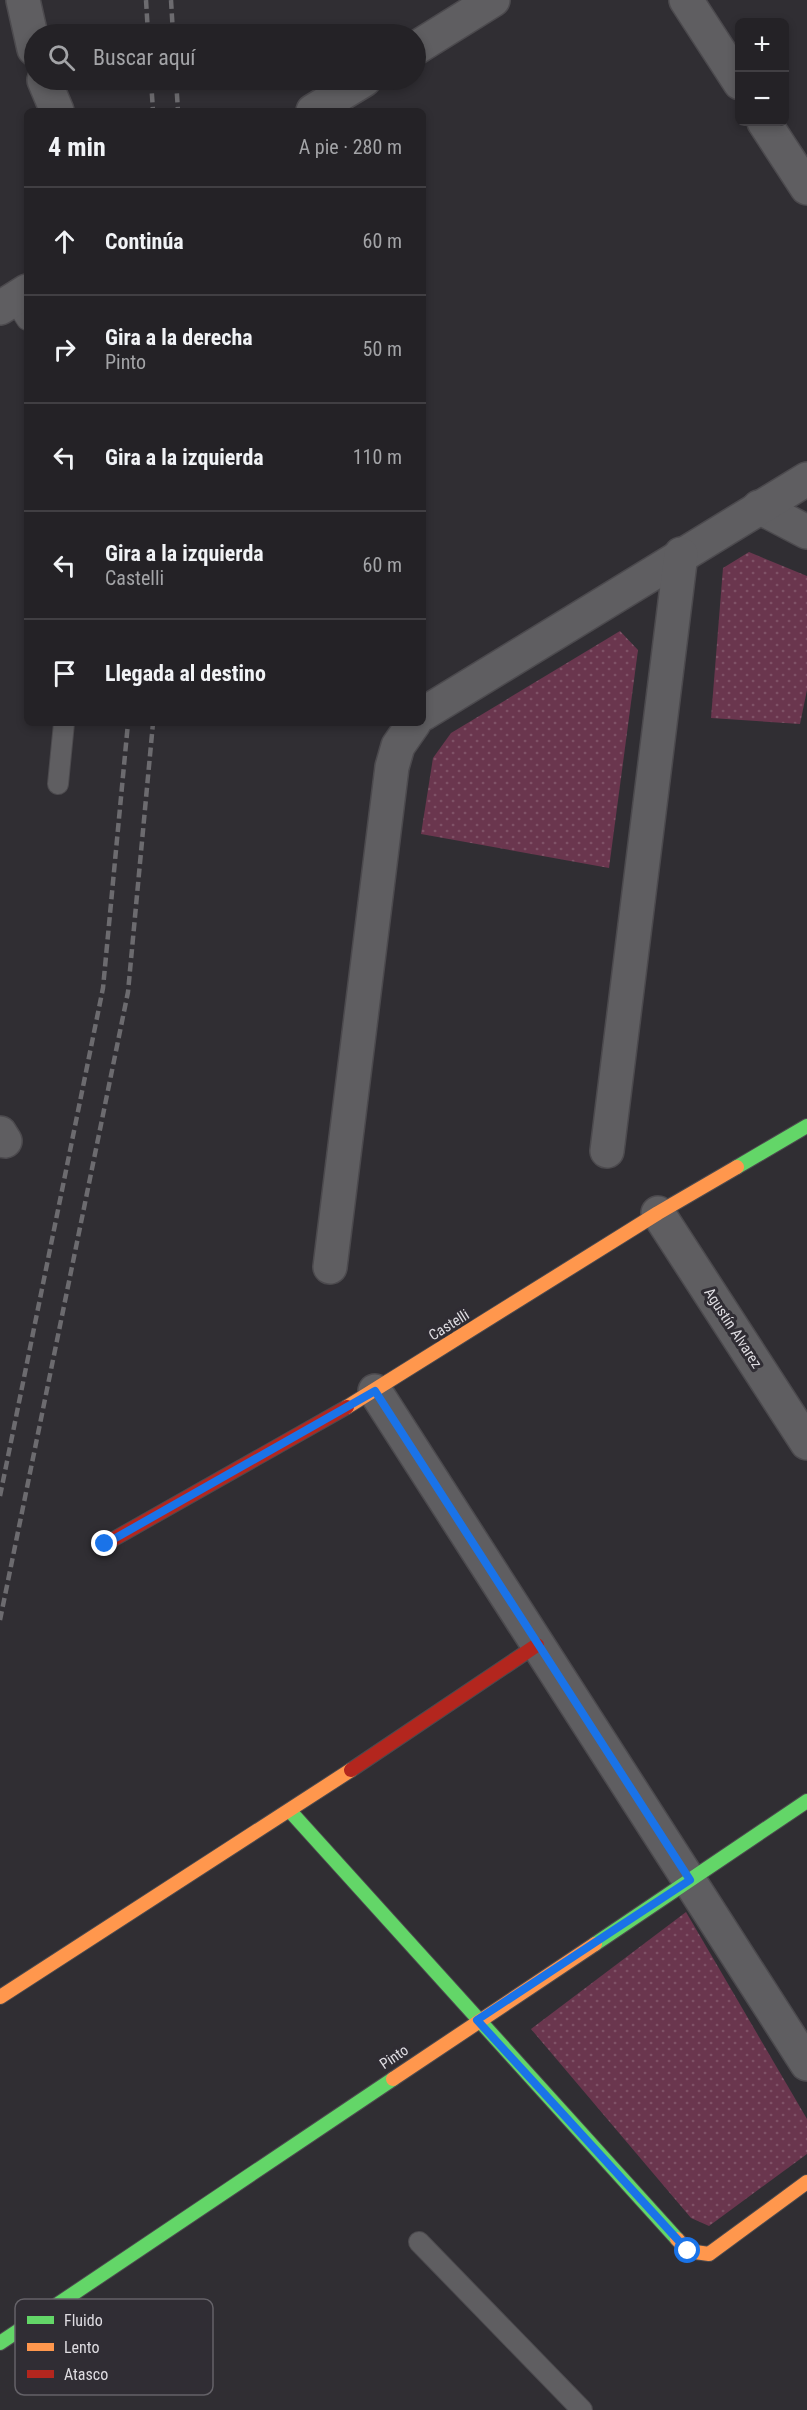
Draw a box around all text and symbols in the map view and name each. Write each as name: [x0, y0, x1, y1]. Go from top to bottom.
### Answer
map controls: [735, 18, 789, 126]
button: +: [735, 18, 789, 72]
search box: [24, 24, 426, 90]
icon: search: [45, 41, 78, 74]
text: Buscar aquí: [93, 45, 196, 70]
button: −: [735, 72, 789, 126]
text: 4 min: [48, 132, 106, 162]
text: A pie · 280 m: [299, 135, 402, 159]
icon: ahead: [48, 225, 81, 258]
text: Continúa: [105, 229, 184, 254]
text: 60 m: [363, 229, 402, 253]
text: Gira a la derecha: [105, 325, 253, 350]
icon: right: [48, 333, 81, 366]
text: 50 m: [363, 337, 402, 361]
text: Pinto: [105, 350, 146, 374]
icon: left: [48, 441, 81, 474]
text: Gira a la izquierda: [105, 445, 264, 470]
text: 110 m: [353, 445, 402, 469]
text: Gira a la izquierda: [105, 541, 264, 566]
icon: left: [48, 549, 81, 582]
text: 60 m: [363, 553, 402, 577]
text: Castelli: [105, 566, 164, 590]
icon: arrive: [48, 657, 81, 690]
text: Llegada al destino: [105, 661, 266, 686]
street label: Agustín Alvarez: [700, 1284, 766, 1372]
street label: Castelli: [425, 1306, 473, 1344]
route end: [91, 1530, 117, 1556]
street label: Pinto: [376, 2041, 412, 2073]
route start: [674, 2237, 700, 2263]
legend: [15, 2299, 213, 2395]
text: Fluido: [64, 2311, 103, 2330]
text: Lento: [64, 2338, 99, 2357]
text: Atasco: [64, 2365, 108, 2384]

